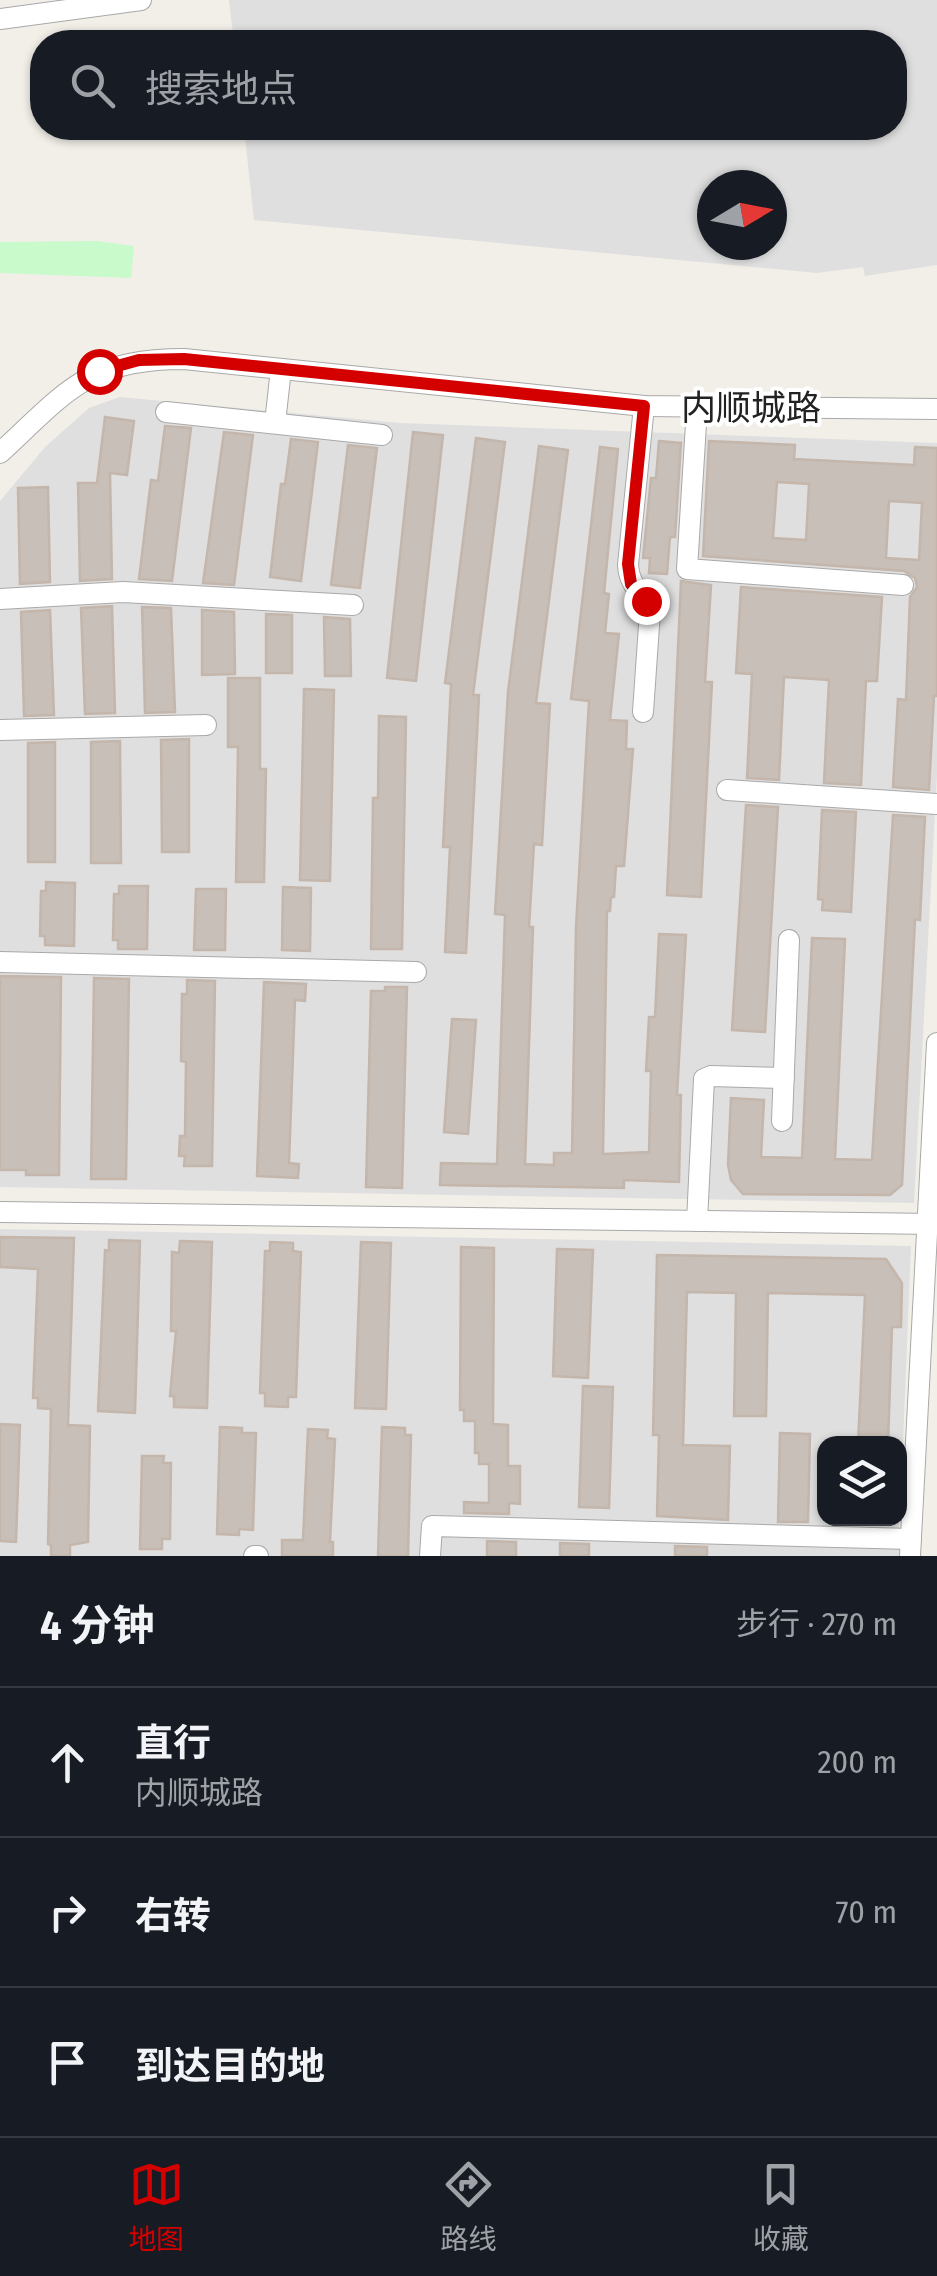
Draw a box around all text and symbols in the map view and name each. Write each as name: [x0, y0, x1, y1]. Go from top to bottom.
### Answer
search box: [30, 30, 907, 140]
icon: search: [65, 58, 120, 113]
text: 搜索地点: [145, 66, 297, 112]
north arrow: [697, 170, 787, 260]
route start: [77, 349, 123, 395]
street label: 内顺城路: [681, 387, 821, 429]
route end: [624, 579, 670, 625]
map controls: [817, 1436, 907, 1526]
button: layers: [817, 1436, 907, 1526]
text: 4 分钟: [40, 1601, 154, 1651]
text: 步行 · 270 m: [736, 1605, 897, 1643]
text: 直行: [135, 1720, 211, 1766]
icon: ahead: [40, 1735, 95, 1790]
text: 200 m: [817, 1743, 897, 1781]
text: 内顺城路: [135, 1774, 263, 1812]
icon: right: [40, 1885, 95, 1940]
text: 右转: [135, 1893, 211, 1939]
text: 70 m: [836, 1893, 897, 1931]
icon: arrive: [40, 2035, 95, 2090]
text: 到达目的地: [135, 2043, 325, 2089]
tab: 地图: [128, 2157, 184, 2257]
tab: 路线: [440, 2157, 497, 2257]
tab: 收藏: [753, 2157, 809, 2257]

